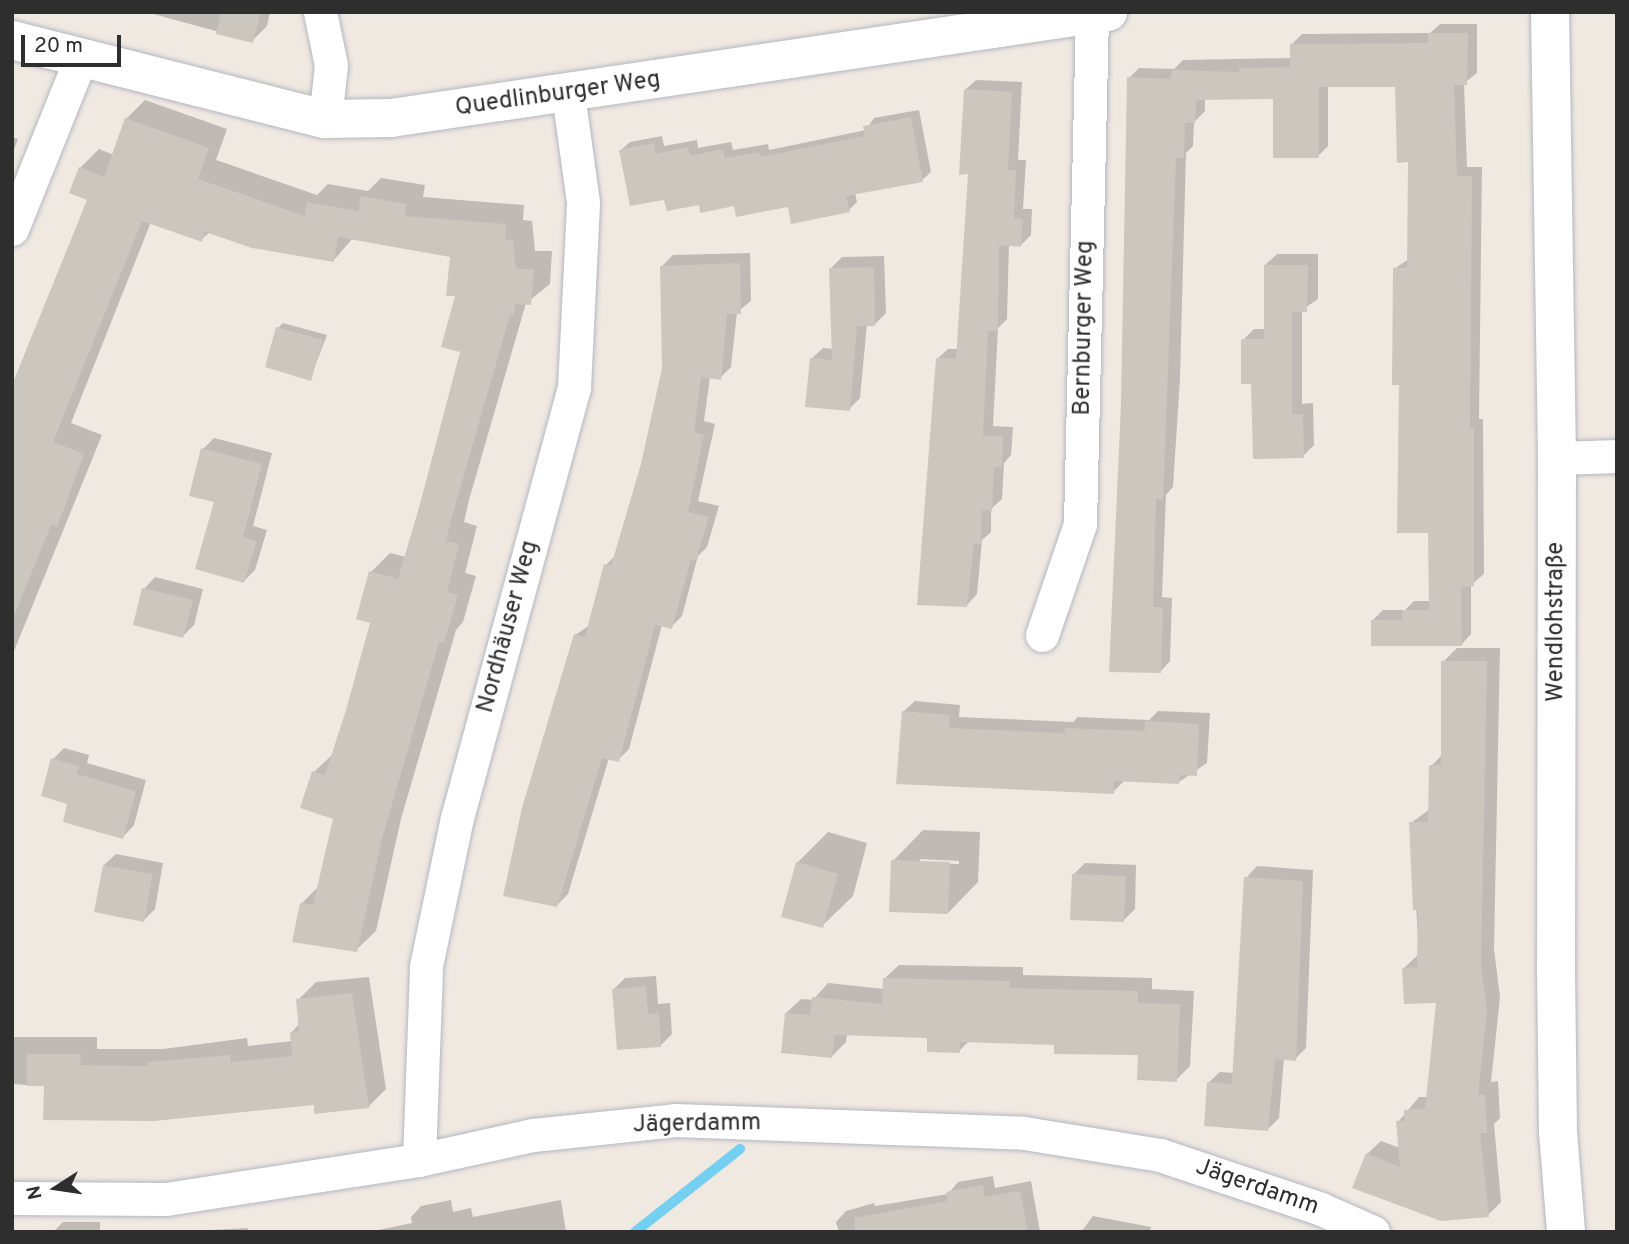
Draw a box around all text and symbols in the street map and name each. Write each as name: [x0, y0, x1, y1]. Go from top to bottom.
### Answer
scale bar: [24, 21, 124, 65]
text: 20 m: [34, 33, 83, 60]
street label: Quedlinburger Weg: [453, 66, 663, 124]
street label: Bernburger Weg: [1069, 240, 1101, 416]
street label: Nordhäuser Weg: [472, 537, 546, 717]
street label: Wendlohstraße: [1543, 542, 1571, 702]
street label: Jägerdamm: [633, 1109, 761, 1141]
north arrow: [21, 1153, 91, 1223]
street label: Jägerdamm: [1192, 1153, 1322, 1223]
text: N: [22, 1183, 49, 1202]

